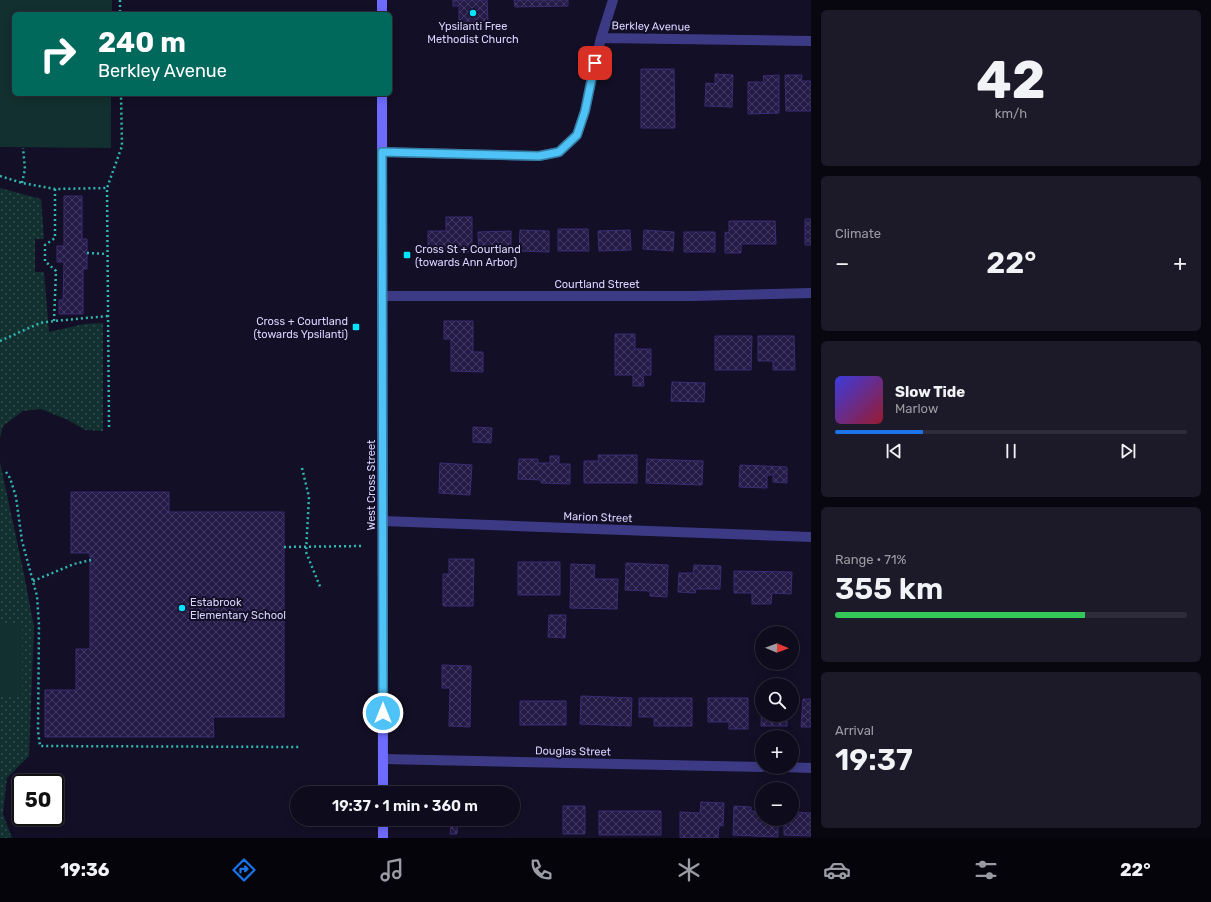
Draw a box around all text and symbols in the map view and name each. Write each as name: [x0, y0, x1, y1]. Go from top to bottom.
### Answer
marker: Ypsilanti Free Methodist Church: [468, 8, 478, 18]
street label: Berkley Avenue: [612, 19, 690, 34]
place label: Ypsilanti Free Methodist Church: [427, 20, 519, 46]
text: 240 m: [98, 26, 186, 59]
icon: right: [32, 28, 84, 80]
pin: [578, 46, 612, 80]
text: 42: [976, 49, 1046, 111]
icon: arrive: [584, 52, 606, 74]
text: Berkley Avenue: [98, 60, 227, 82]
text: km/h: [995, 106, 1027, 121]
text: Climate: [835, 226, 881, 241]
place label: Cross St + Courtland (towards Ann Arbor): [415, 243, 521, 269]
text: 22°: [986, 245, 1036, 281]
marker: Cross St + Courtland (towards Ann Arbor): [402, 250, 412, 260]
text: −: [835, 250, 849, 277]
text: +: [1173, 250, 1187, 277]
street label: Courtland Street: [554, 278, 640, 291]
place label: Cross + Courtland (towards Ypsilanti): [254, 315, 348, 341]
marker: Cross + Courtland (towards Ypsilanti): [351, 322, 361, 332]
text: Slow Tide: [895, 383, 965, 401]
text: Marlow: [895, 401, 938, 416]
street label: West Cross Street: [365, 439, 378, 530]
icon: previous: [883, 440, 905, 462]
icon: pause: [1000, 440, 1022, 462]
icon: next: [1117, 440, 1139, 462]
street label: Marion Street: [563, 510, 633, 525]
text: Range · 71%: [835, 552, 906, 567]
text: 355 km: [835, 571, 943, 607]
place label: Estabrook Elementary School: [190, 596, 286, 622]
marker: Estabrook Elementary School: [177, 603, 187, 613]
north arrow: [755, 626, 799, 670]
map controls: [755, 626, 799, 826]
button: search: [755, 678, 799, 722]
position arrow: [362, 692, 404, 734]
text: Arrival: [835, 723, 874, 738]
button: +: [755, 730, 799, 774]
text: 19:37: [835, 742, 913, 778]
street label: Douglas Street: [535, 744, 612, 759]
speed limit sign: 50: [12, 774, 64, 826]
button: −: [755, 782, 799, 826]
text: 19:37 · 1 min · 360 m: [332, 797, 478, 815]
icon: directions: [230, 856, 258, 884]
icon: music: [378, 856, 406, 884]
icon: phone: [527, 856, 555, 884]
icon: climate: [675, 856, 703, 884]
icon: car: [823, 856, 851, 884]
icon: filters: [972, 856, 1000, 884]
text: 19:36: [60, 859, 110, 881]
text: 22°: [1120, 859, 1151, 881]

